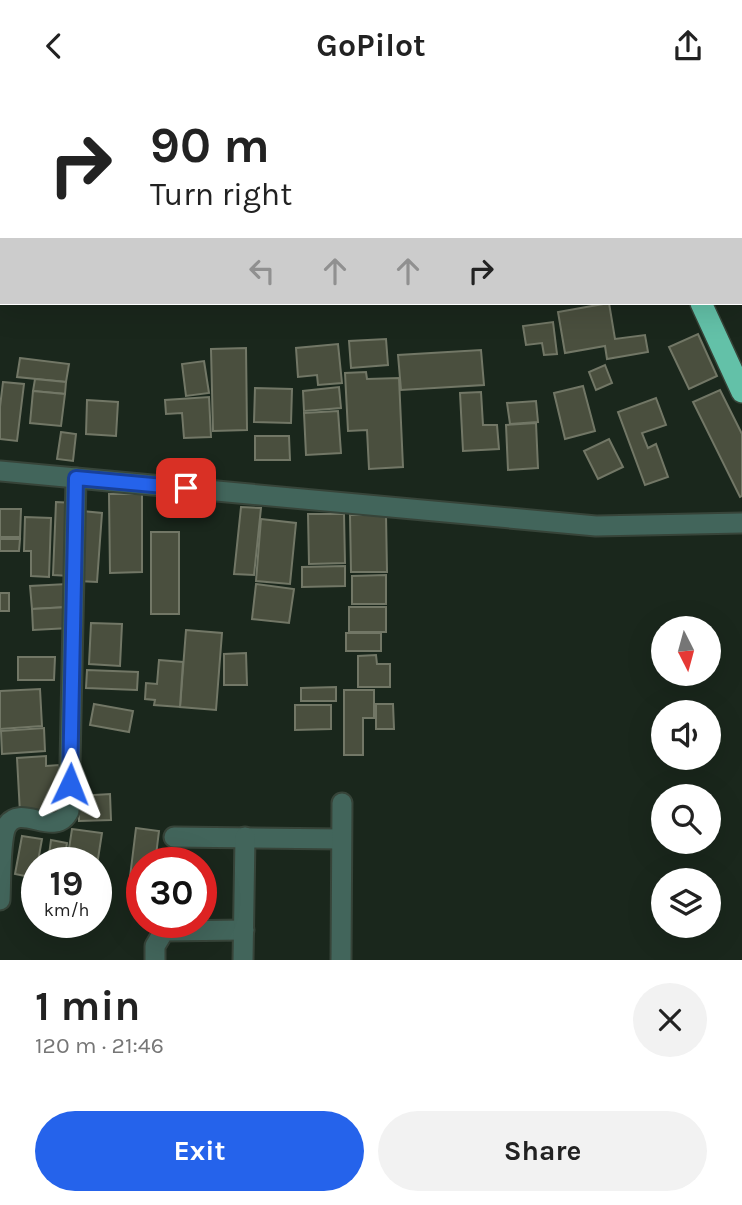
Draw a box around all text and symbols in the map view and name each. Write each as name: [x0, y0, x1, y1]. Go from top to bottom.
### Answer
icon: back: [35, 27, 73, 65]
text: GoPilot: [316, 27, 426, 64]
icon: share: [669, 27, 707, 65]
text: 90 m: [150, 117, 270, 174]
icon: right: [35, 119, 126, 210]
text: Turn right: [150, 176, 292, 213]
icon: left: [243, 252, 281, 290]
icon: ahead: [316, 252, 354, 290]
icon: ahead: [389, 252, 427, 290]
icon: right: [462, 252, 500, 290]
pin: [156, 458, 216, 518]
icon: arrive: [167, 469, 205, 507]
north arrow: [651, 616, 721, 686]
map controls: [651, 616, 721, 938]
button: sound: [651, 700, 721, 770]
position arrow: [33, 747, 107, 821]
button: search: [651, 784, 721, 854]
speed limit sign: 30: [126, 847, 217, 938]
text: 19: [50, 863, 83, 904]
button: layers: [651, 868, 721, 938]
text: km/h: [44, 899, 89, 921]
text: 1 min: [35, 981, 140, 1031]
button: close: [633, 983, 707, 1057]
text: 120 m · 21:46: [35, 1032, 164, 1059]
button: Exit: [35, 1111, 364, 1191]
button: Share: [378, 1111, 707, 1191]

